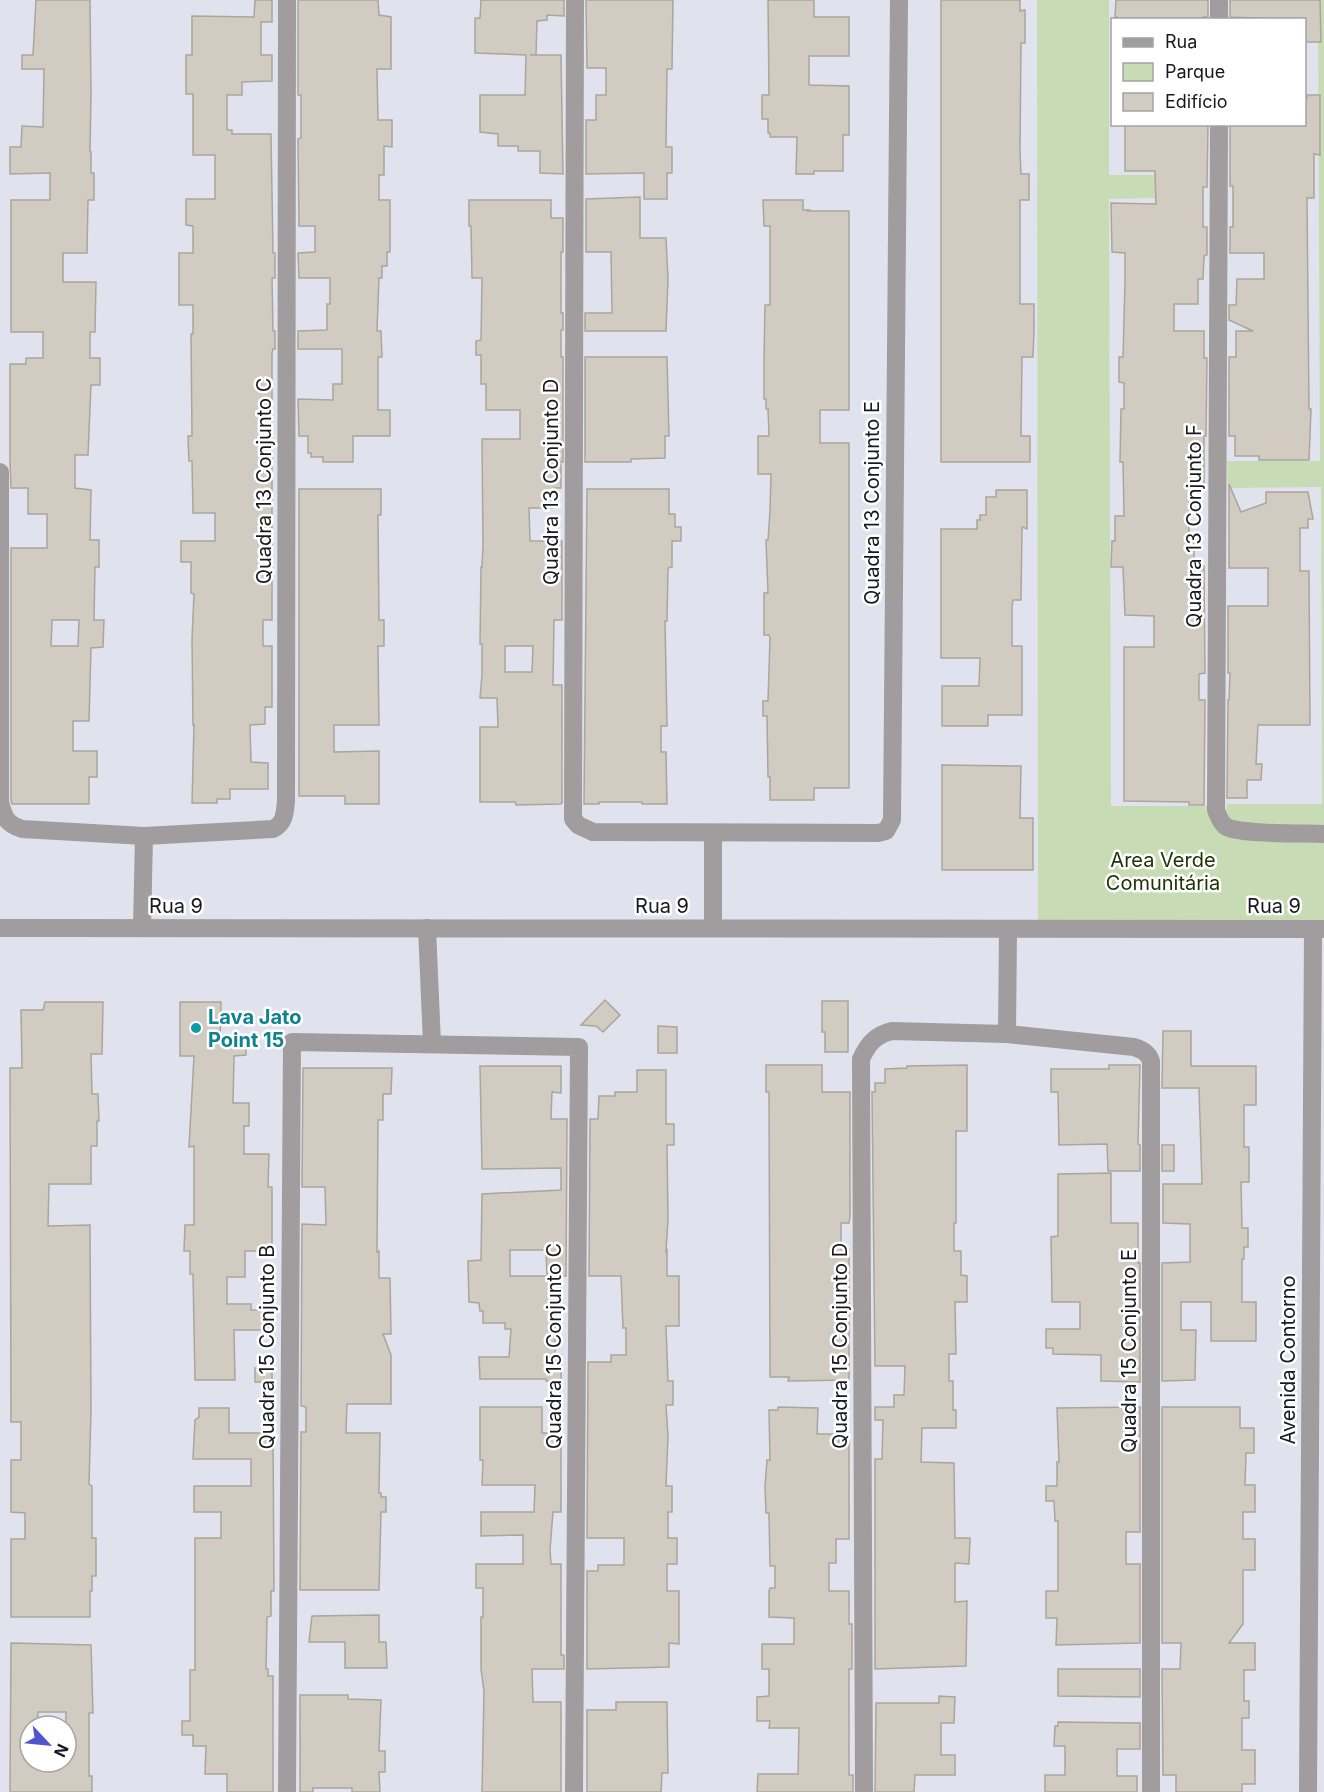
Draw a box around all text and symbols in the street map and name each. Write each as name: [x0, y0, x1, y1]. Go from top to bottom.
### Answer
legend: [1111, 18, 1306, 126]
text: Rua: [1165, 31, 1197, 52]
text: Parque: [1165, 61, 1225, 82]
text: Edifício: [1165, 91, 1228, 112]
street label: Quadra 13 Conjunto C: [252, 378, 276, 584]
street label: Quadra 13 Conjunto D: [539, 379, 563, 585]
street label: Quadra 13 Conjunto E: [860, 401, 884, 605]
street label: Quadra 13 Conjunto F: [1182, 424, 1206, 628]
park label: Area Verde Comunitária: [1106, 848, 1220, 895]
street label: Rua 9: [149, 894, 203, 918]
street label: Rua 9: [635, 894, 689, 918]
street label: Rua 9: [1247, 894, 1301, 918]
place label: Lava Jato Point 15: [208, 1005, 301, 1052]
marker: Lava Jato Point 15: [189, 1021, 203, 1035]
street label: Quadra 15 Conjunto C: [542, 1243, 566, 1449]
street label: Quadra 15 Conjunto D: [828, 1243, 852, 1449]
street label: Quadra 15 Conjunto B: [255, 1245, 279, 1449]
street label: Quadra 15 Conjunto E: [1117, 1249, 1141, 1453]
street label: Avenida Contorno: [1276, 1275, 1300, 1445]
north arrow: [18, 1714, 78, 1774]
text: N: [50, 1741, 73, 1760]

